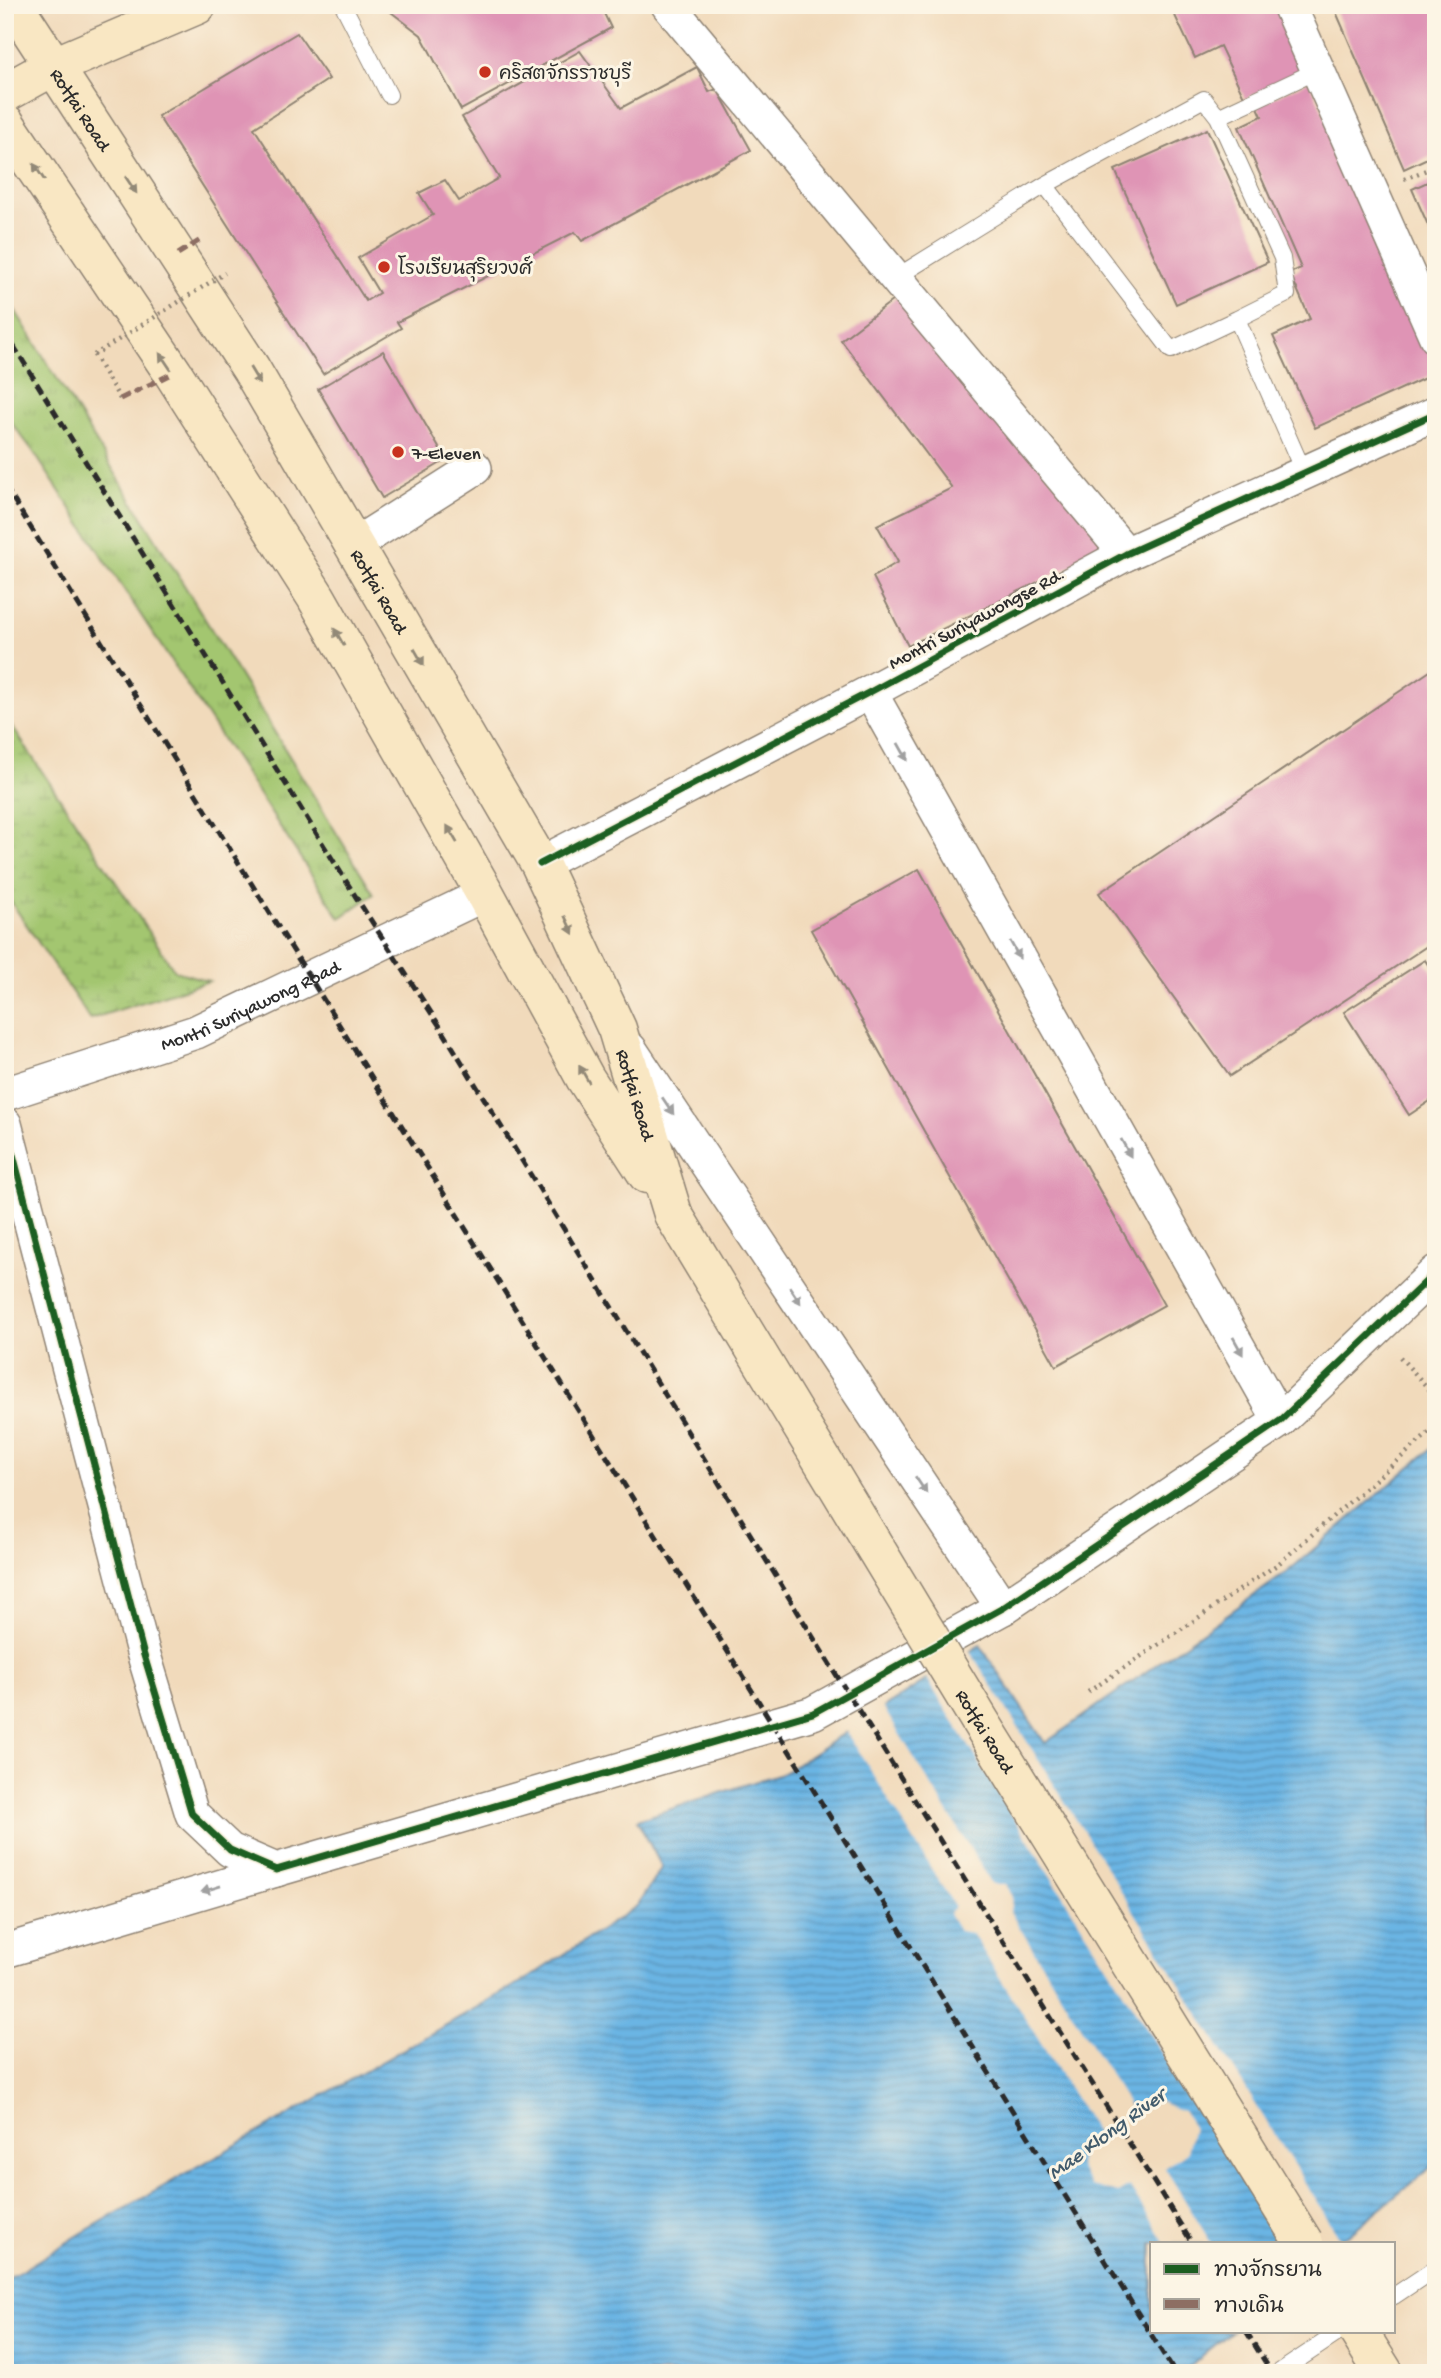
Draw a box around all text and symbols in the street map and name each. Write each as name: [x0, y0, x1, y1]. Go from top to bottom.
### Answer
place label: คริสตจักรราชบุรี: [499, 61, 631, 87]
marker: คริสตจักรราชบุรี: [477, 64, 493, 80]
street label: Rotfai Road: [43, 65, 115, 158]
one-way arrow: [32, 163, 45, 182]
one-way arrow: [125, 175, 138, 195]
place label: โรงเรียนสุริยวงศ์: [398, 255, 533, 282]
marker: โรงเรียนสุริยวงศ์: [376, 259, 392, 275]
one-way arrow: [159, 352, 172, 371]
one-way arrow: [249, 366, 262, 385]
marker: 7-Eleven: [390, 444, 406, 460]
place label: 7-Eleven: [411, 444, 481, 467]
street label: Rotfai Road: [344, 546, 412, 640]
street label: Montri Suriyawongse Rd.: [886, 564, 1070, 676]
one-way arrow: [333, 627, 345, 646]
one-way arrow: [413, 647, 426, 666]
one-way arrow: [897, 742, 909, 761]
one-way arrow: [446, 825, 458, 844]
one-way arrow: [563, 915, 574, 936]
one-way arrow: [1009, 940, 1021, 960]
street label: Montri Suriyawong Road: [158, 956, 346, 1058]
street label: Rotfai Road: [609, 1047, 659, 1146]
one-way arrow: [577, 1065, 590, 1084]
one-way arrow: [662, 1096, 675, 1116]
one-way arrow: [1120, 1139, 1132, 1158]
one-way arrow: [788, 1286, 801, 1305]
one-way arrow: [1232, 1337, 1244, 1356]
one-way arrow: [914, 1475, 927, 1494]
street label: Rotfai Road: [949, 1686, 1019, 1780]
one-way arrow: [200, 1885, 221, 1895]
water label: Mae Klong River: [1044, 2082, 1175, 2187]
legend: [1150, 2242, 1396, 2332]
text: ทางจักรยาน: [1214, 2258, 1322, 2285]
text: ทางเดิน: [1214, 2293, 1284, 2321]

